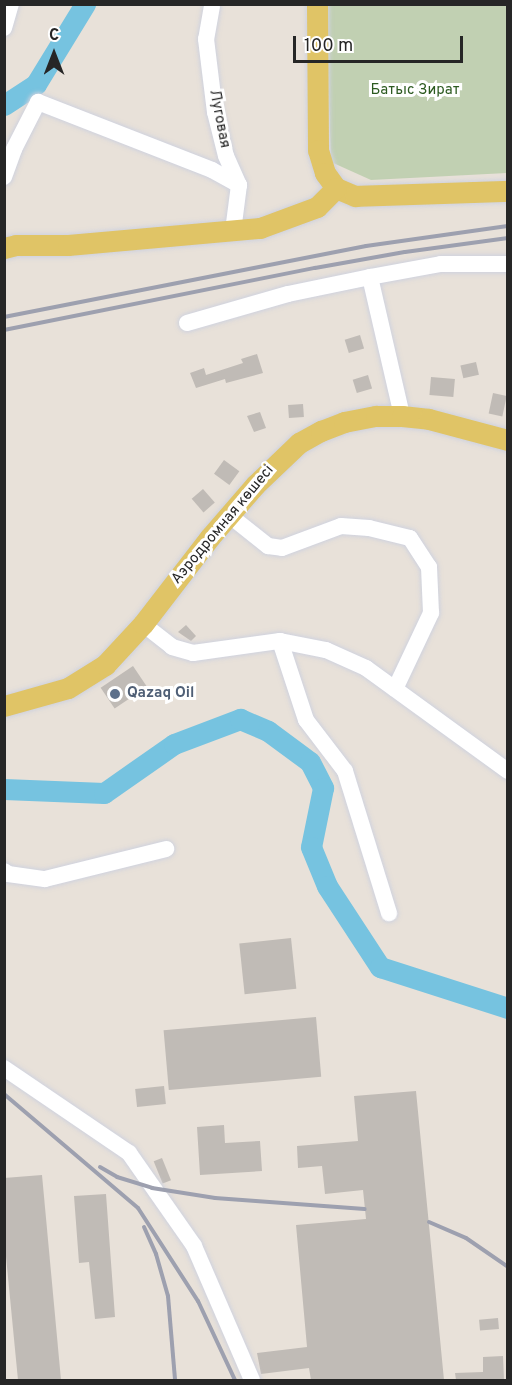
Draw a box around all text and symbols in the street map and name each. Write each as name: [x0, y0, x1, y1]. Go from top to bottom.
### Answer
north arrow: [24, 24, 84, 84]
scale bar: [296, 24, 466, 62]
text: С: [49, 26, 59, 46]
text: 100 m: [304, 35, 353, 58]
park label: Батыс Зират: [370, 82, 460, 100]
street label: Луговая: [205, 88, 233, 150]
street label: Аэродромная көшесі: [168, 462, 278, 588]
place label: Qazaq Oil: [127, 685, 194, 703]
marker: Qazaq Oil: [108, 687, 122, 701]

